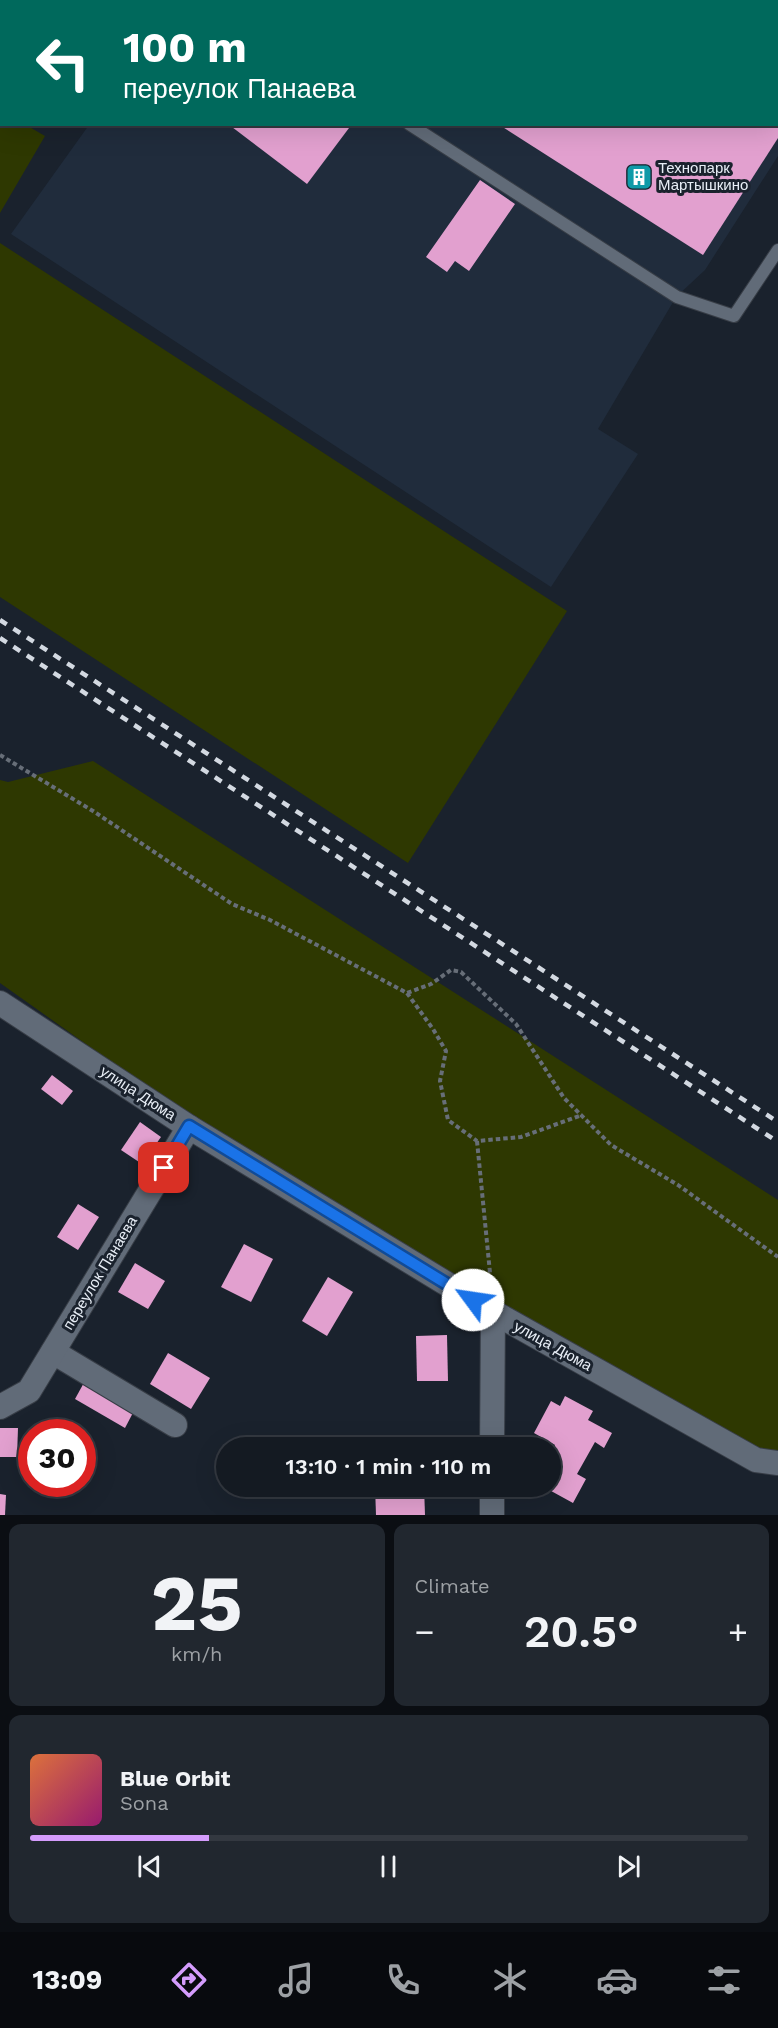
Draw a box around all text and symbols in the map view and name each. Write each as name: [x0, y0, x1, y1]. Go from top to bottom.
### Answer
text: 100 m: [123, 23, 247, 72]
icon: left: [24, 24, 102, 102]
text: переулок Панаева: [123, 73, 356, 105]
place label: Технопарк Мартышкино: [658, 159, 748, 194]
building icon: Технопарк Мартышкино: [624, 162, 654, 192]
street label: улица Дюма: [97, 1062, 180, 1124]
pin: [138, 1142, 189, 1193]
icon: arrive: [147, 1151, 180, 1184]
street label: переулок Панаева: [59, 1212, 141, 1333]
position arrow: [441, 1268, 505, 1332]
street label: улица Дюма: [511, 1317, 596, 1375]
speed limit sign: 30: [18, 1419, 96, 1497]
text: 13:10 · 1 min · 110 m: [286, 1454, 491, 1479]
text: 25: [151, 1557, 243, 1649]
text: Climate: [415, 1574, 490, 1598]
text: 20.5°: [524, 1605, 639, 1658]
text: −: [415, 1612, 434, 1651]
text: +: [728, 1612, 748, 1651]
text: km/h: [171, 1642, 223, 1666]
text: Blue Orbit: [120, 1766, 230, 1791]
text: Sona: [120, 1791, 169, 1815]
icon: previous: [133, 1850, 166, 1883]
icon: pause: [372, 1850, 405, 1883]
icon: next: [612, 1850, 645, 1883]
icon: directions: [168, 1959, 210, 2001]
icon: music: [275, 1959, 317, 2001]
icon: phone: [382, 1959, 424, 2001]
icon: climate: [489, 1959, 531, 2001]
icon: car: [596, 1959, 638, 2001]
icon: filters: [703, 1959, 745, 2001]
text: 13:09: [33, 1964, 102, 1996]

